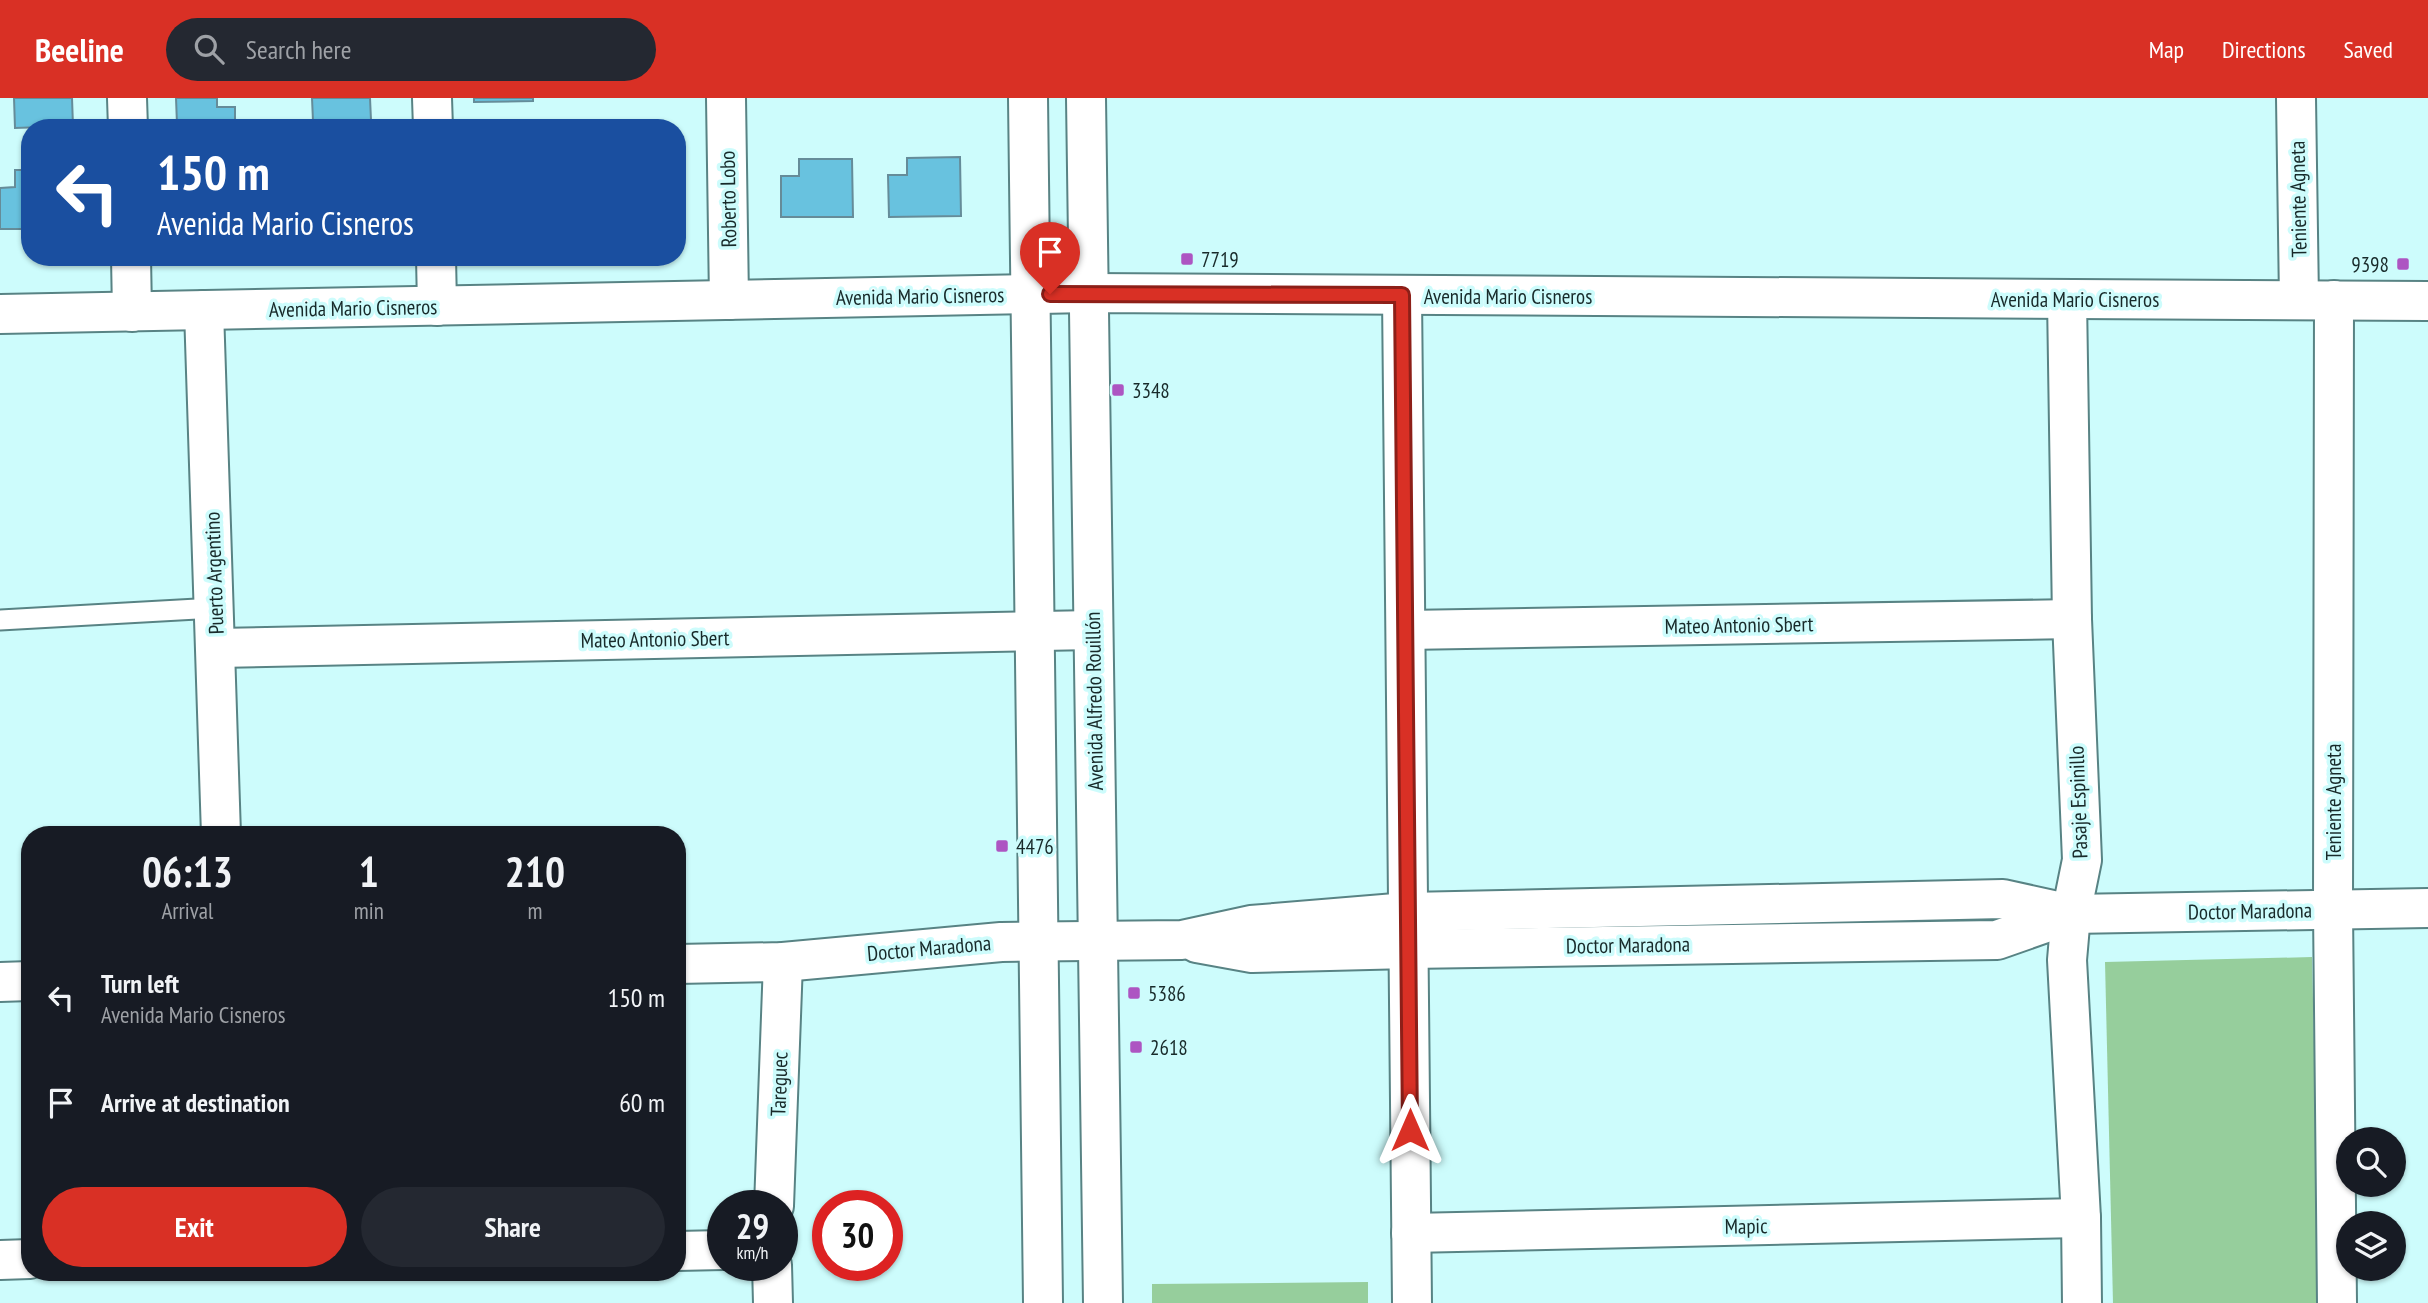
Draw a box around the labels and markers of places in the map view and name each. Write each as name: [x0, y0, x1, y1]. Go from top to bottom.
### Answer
pin: [1020, 222, 1080, 294]
place label: 7719: [1201, 246, 1239, 273]
marker: 7719: [1179, 251, 1195, 267]
place label: 9398: [2351, 251, 2389, 278]
marker: 9398: [2395, 256, 2411, 272]
place label: 3348: [1132, 377, 1170, 404]
marker: 3348: [1110, 382, 1126, 398]
place label: 4476: [1016, 833, 1054, 860]
marker: 4476: [994, 838, 1010, 854]
place label: 5386: [1148, 980, 1186, 1007]
marker: 5386: [1126, 985, 1142, 1001]
place label: 2618: [1150, 1034, 1188, 1061]
marker: 2618: [1128, 1039, 1144, 1055]

